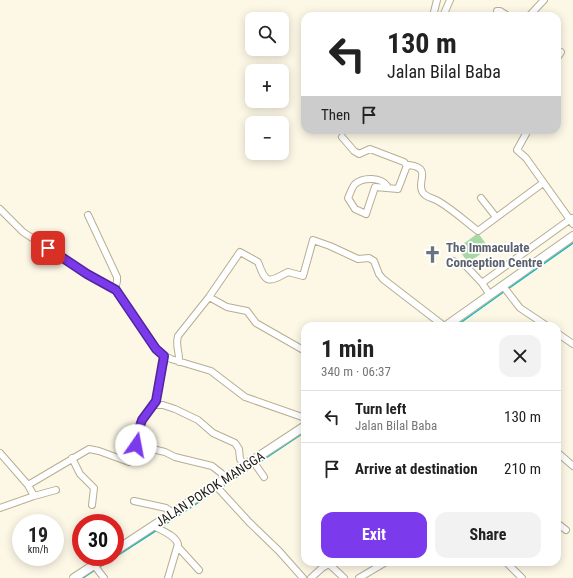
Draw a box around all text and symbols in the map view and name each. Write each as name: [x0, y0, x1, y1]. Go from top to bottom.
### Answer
map controls: [245, 12, 289, 160]
button: search: [245, 12, 289, 56]
text: 130 m: [387, 27, 457, 60]
icon: left: [321, 28, 373, 80]
text: Jalan Bilal Baba: [387, 61, 501, 82]
button: +: [245, 64, 289, 108]
icon: arrive: [358, 104, 380, 126]
text: Then: [321, 106, 350, 124]
button: −: [245, 116, 289, 160]
pin: [31, 231, 65, 265]
icon: arrive: [37, 237, 59, 259]
place label: The Immaculate Conception Centre: [446, 240, 542, 270]
church icon: The Immaculate Conception Centre: [423, 244, 443, 264]
text: 1 min: [321, 335, 374, 363]
button: close: [499, 335, 541, 377]
text: 340 m · 06:37: [321, 364, 391, 379]
text: Turn left: [355, 400, 406, 418]
icon: left: [321, 406, 343, 428]
text: 130 m: [504, 408, 541, 426]
text: Jalan Bilal Baba: [355, 418, 437, 433]
position arrow: [115, 424, 157, 466]
street label: JALAN POKOK MANGGA: [153, 448, 268, 530]
icon: arrive: [321, 458, 343, 480]
text: Arrive at destination: [355, 460, 478, 478]
text: 210 m: [504, 460, 541, 478]
button: Exit: [321, 512, 427, 558]
button: Share: [435, 512, 541, 558]
speed limit sign: 30: [72, 514, 124, 566]
text: 19: [28, 523, 48, 547]
text: km/h: [28, 544, 48, 555]

